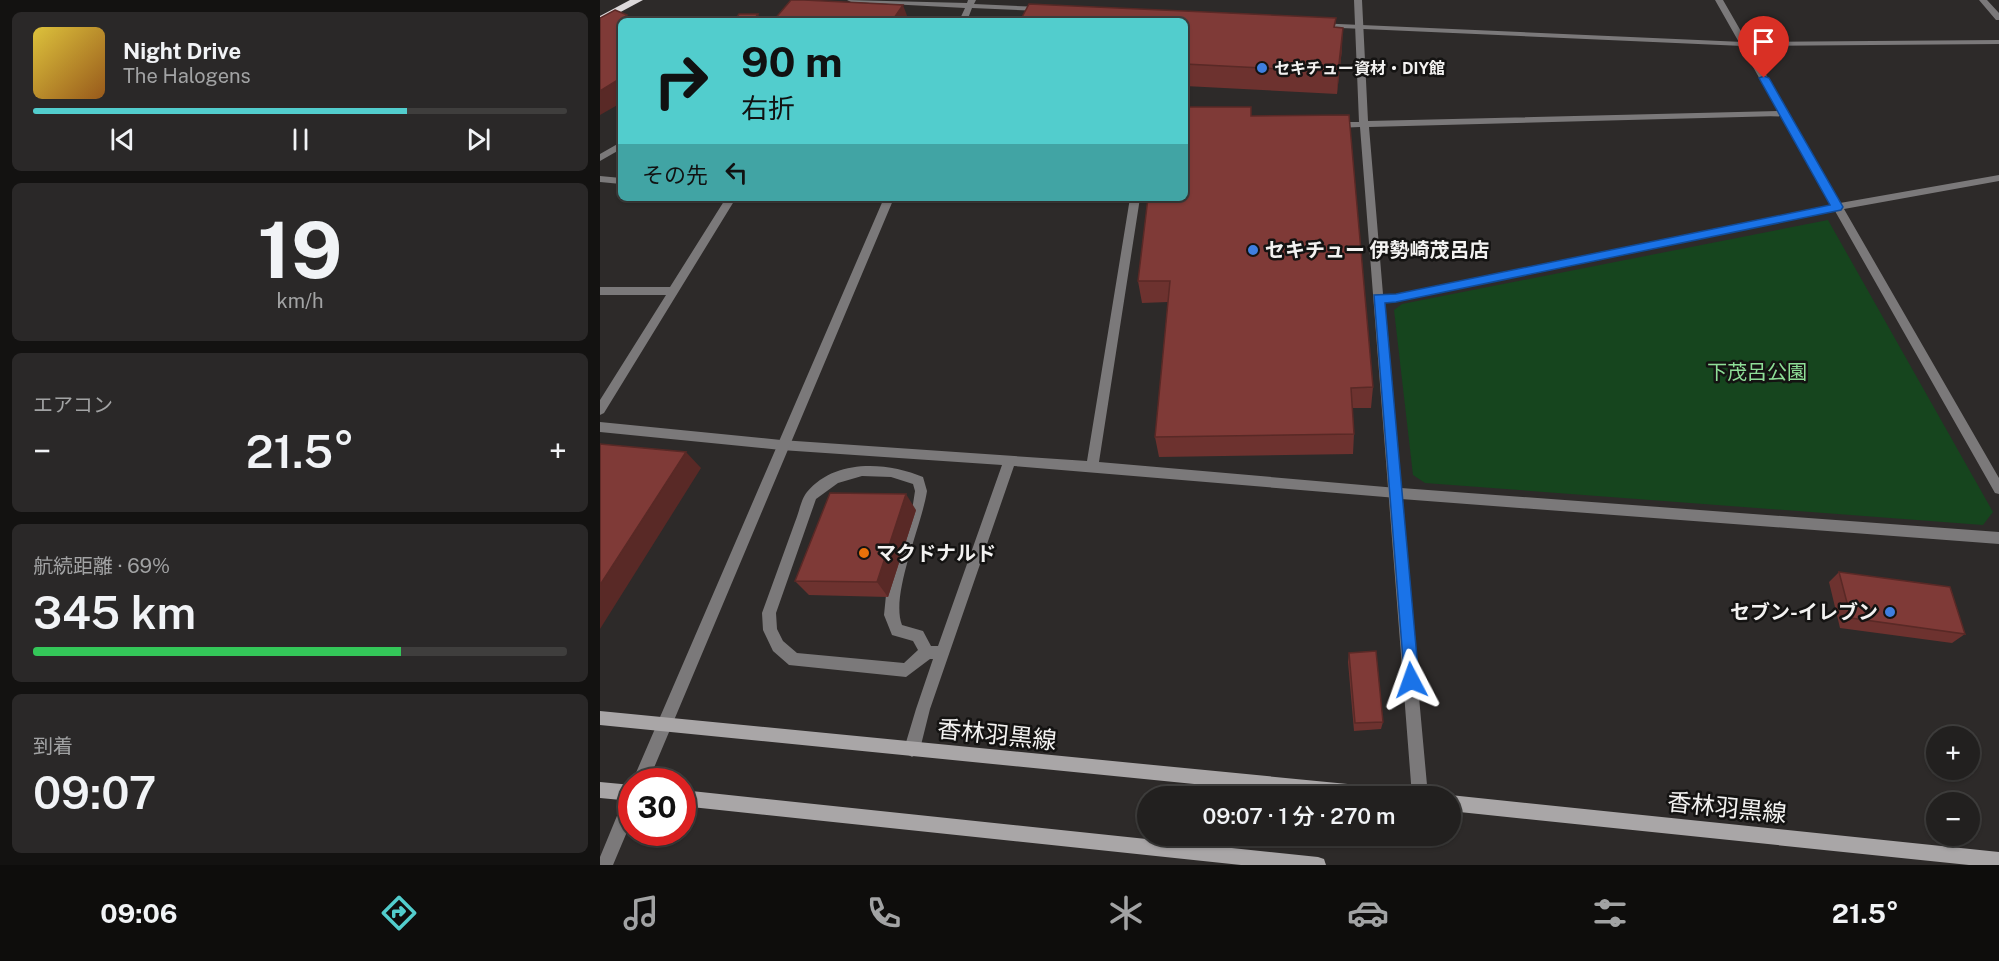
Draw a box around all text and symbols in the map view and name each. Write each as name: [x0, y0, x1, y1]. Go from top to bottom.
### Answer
pin: [1738, 16, 1789, 78]
icon: arrive: [1747, 25, 1780, 58]
text: 90 m: [741, 37, 843, 86]
text: Night Drive: [123, 38, 241, 64]
icon: right: [642, 42, 720, 120]
place label: セキチュー資材・DIY館: [1274, 59, 1445, 78]
marker: セキチュー資材・DIY館: [1255, 61, 1269, 75]
text: The Halogens: [123, 64, 251, 88]
text: 右折: [741, 92, 795, 124]
icon: previous: [106, 123, 139, 156]
icon: pause: [284, 123, 317, 156]
icon: next: [462, 123, 495, 156]
icon: left: [720, 156, 753, 189]
text: その先: [642, 162, 708, 188]
text: 19: [258, 204, 342, 296]
place label: セキチュー 伊勢崎茂呂店: [1265, 238, 1490, 262]
marker: セキチュー 伊勢崎茂呂店: [1246, 243, 1260, 257]
text: km/h: [276, 289, 324, 313]
park label: 下茂呂公園: [1707, 360, 1807, 384]
text: エアコン: [33, 393, 113, 417]
text: 21.5°: [246, 425, 354, 478]
text: −: [33, 432, 51, 470]
text: +: [549, 432, 567, 470]
place label: マクドナルド: [876, 541, 996, 565]
marker: マクドナルド: [857, 546, 871, 560]
text: 航続距離 · 69%: [33, 554, 170, 578]
text: 345 km: [33, 586, 196, 639]
place label: セブン-イレブン: [1730, 600, 1878, 624]
marker: セブン-イレブン: [1883, 605, 1897, 619]
position arrow: [1379, 648, 1443, 712]
street label: 香林羽黒線: [936, 714, 1058, 754]
map controls: [1926, 726, 1980, 846]
button: +: [1926, 726, 1980, 780]
text: 到着: [33, 734, 73, 758]
text: 09:07: [33, 766, 156, 819]
speed limit sign: 30: [618, 768, 696, 846]
street label: 香林羽黒線: [1666, 787, 1788, 827]
button: −: [1926, 792, 1980, 846]
text: 09:07 · 1 分 · 270 m: [1202, 803, 1396, 829]
icon: directions: [378, 892, 420, 934]
icon: music: [620, 892, 662, 934]
icon: phone: [863, 892, 905, 934]
icon: climate: [1105, 892, 1147, 934]
icon: car: [1347, 892, 1389, 934]
icon: filters: [1589, 892, 1631, 934]
text: 09:06: [100, 897, 178, 929]
text: 21.5°: [1832, 897, 1899, 929]

